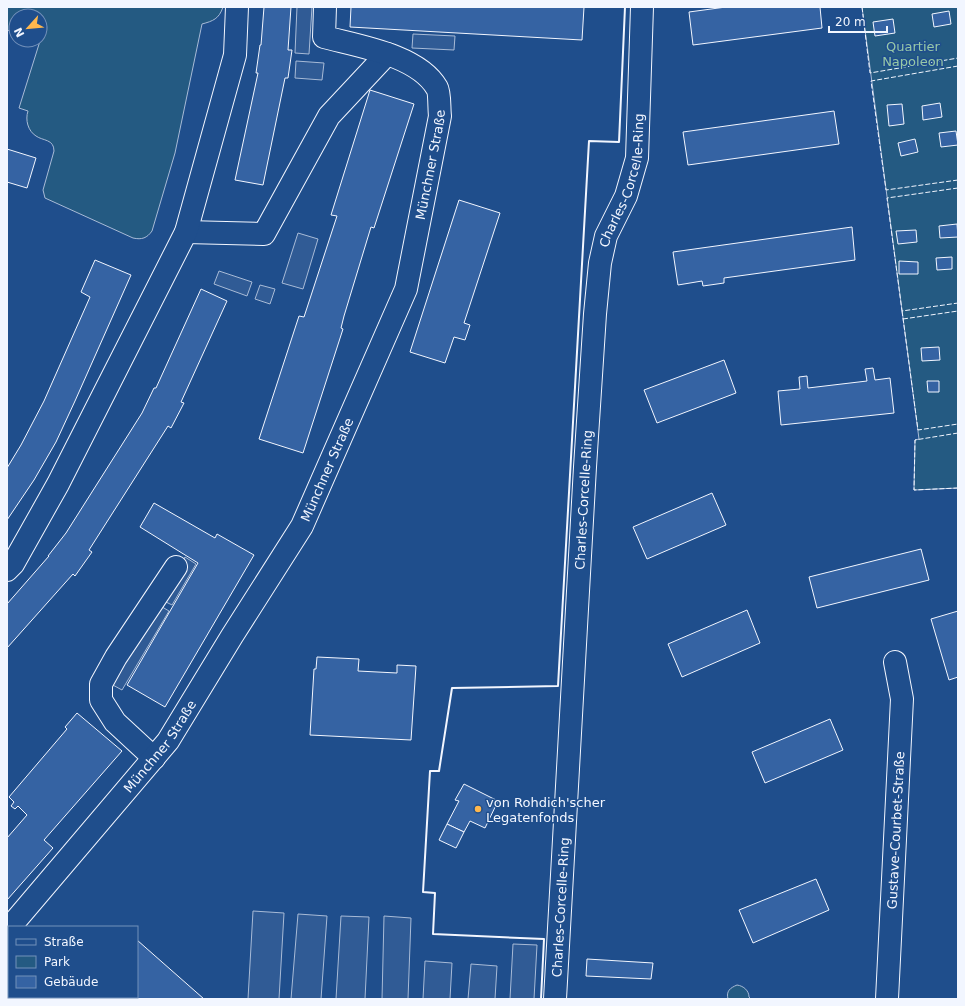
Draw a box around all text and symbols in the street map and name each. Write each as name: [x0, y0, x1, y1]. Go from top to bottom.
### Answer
north arrow: [8, 8, 48, 48]
scale bar: [829, 8, 887, 34]
text: 20 m: [835, 15, 866, 29]
text: N: [12, 25, 27, 39]
park label: Quartier Napoleon: [882, 39, 944, 69]
street label: Münchner Straße: [412, 109, 448, 221]
street label: Charles-Corcelle-Ring: [596, 113, 646, 249]
street label: Münchner Straße: [297, 415, 356, 524]
street label: Charles-Corcelle-Ring: [572, 429, 595, 570]
street label: Münchner Straße: [120, 697, 199, 795]
street label: Gustave-Courbet-Straße: [884, 751, 907, 910]
place label: von Rohdich'scher Legatenfonds: [486, 795, 606, 825]
marker: von Rohdich'scher Legatenfonds: [473, 804, 483, 814]
street label: Charles-Corcelle-Ring: [549, 837, 572, 978]
legend: [8, 926, 138, 998]
text: Straße: [44, 935, 84, 949]
text: Park: [44, 955, 70, 969]
text: Gebäude: [44, 975, 98, 989]

